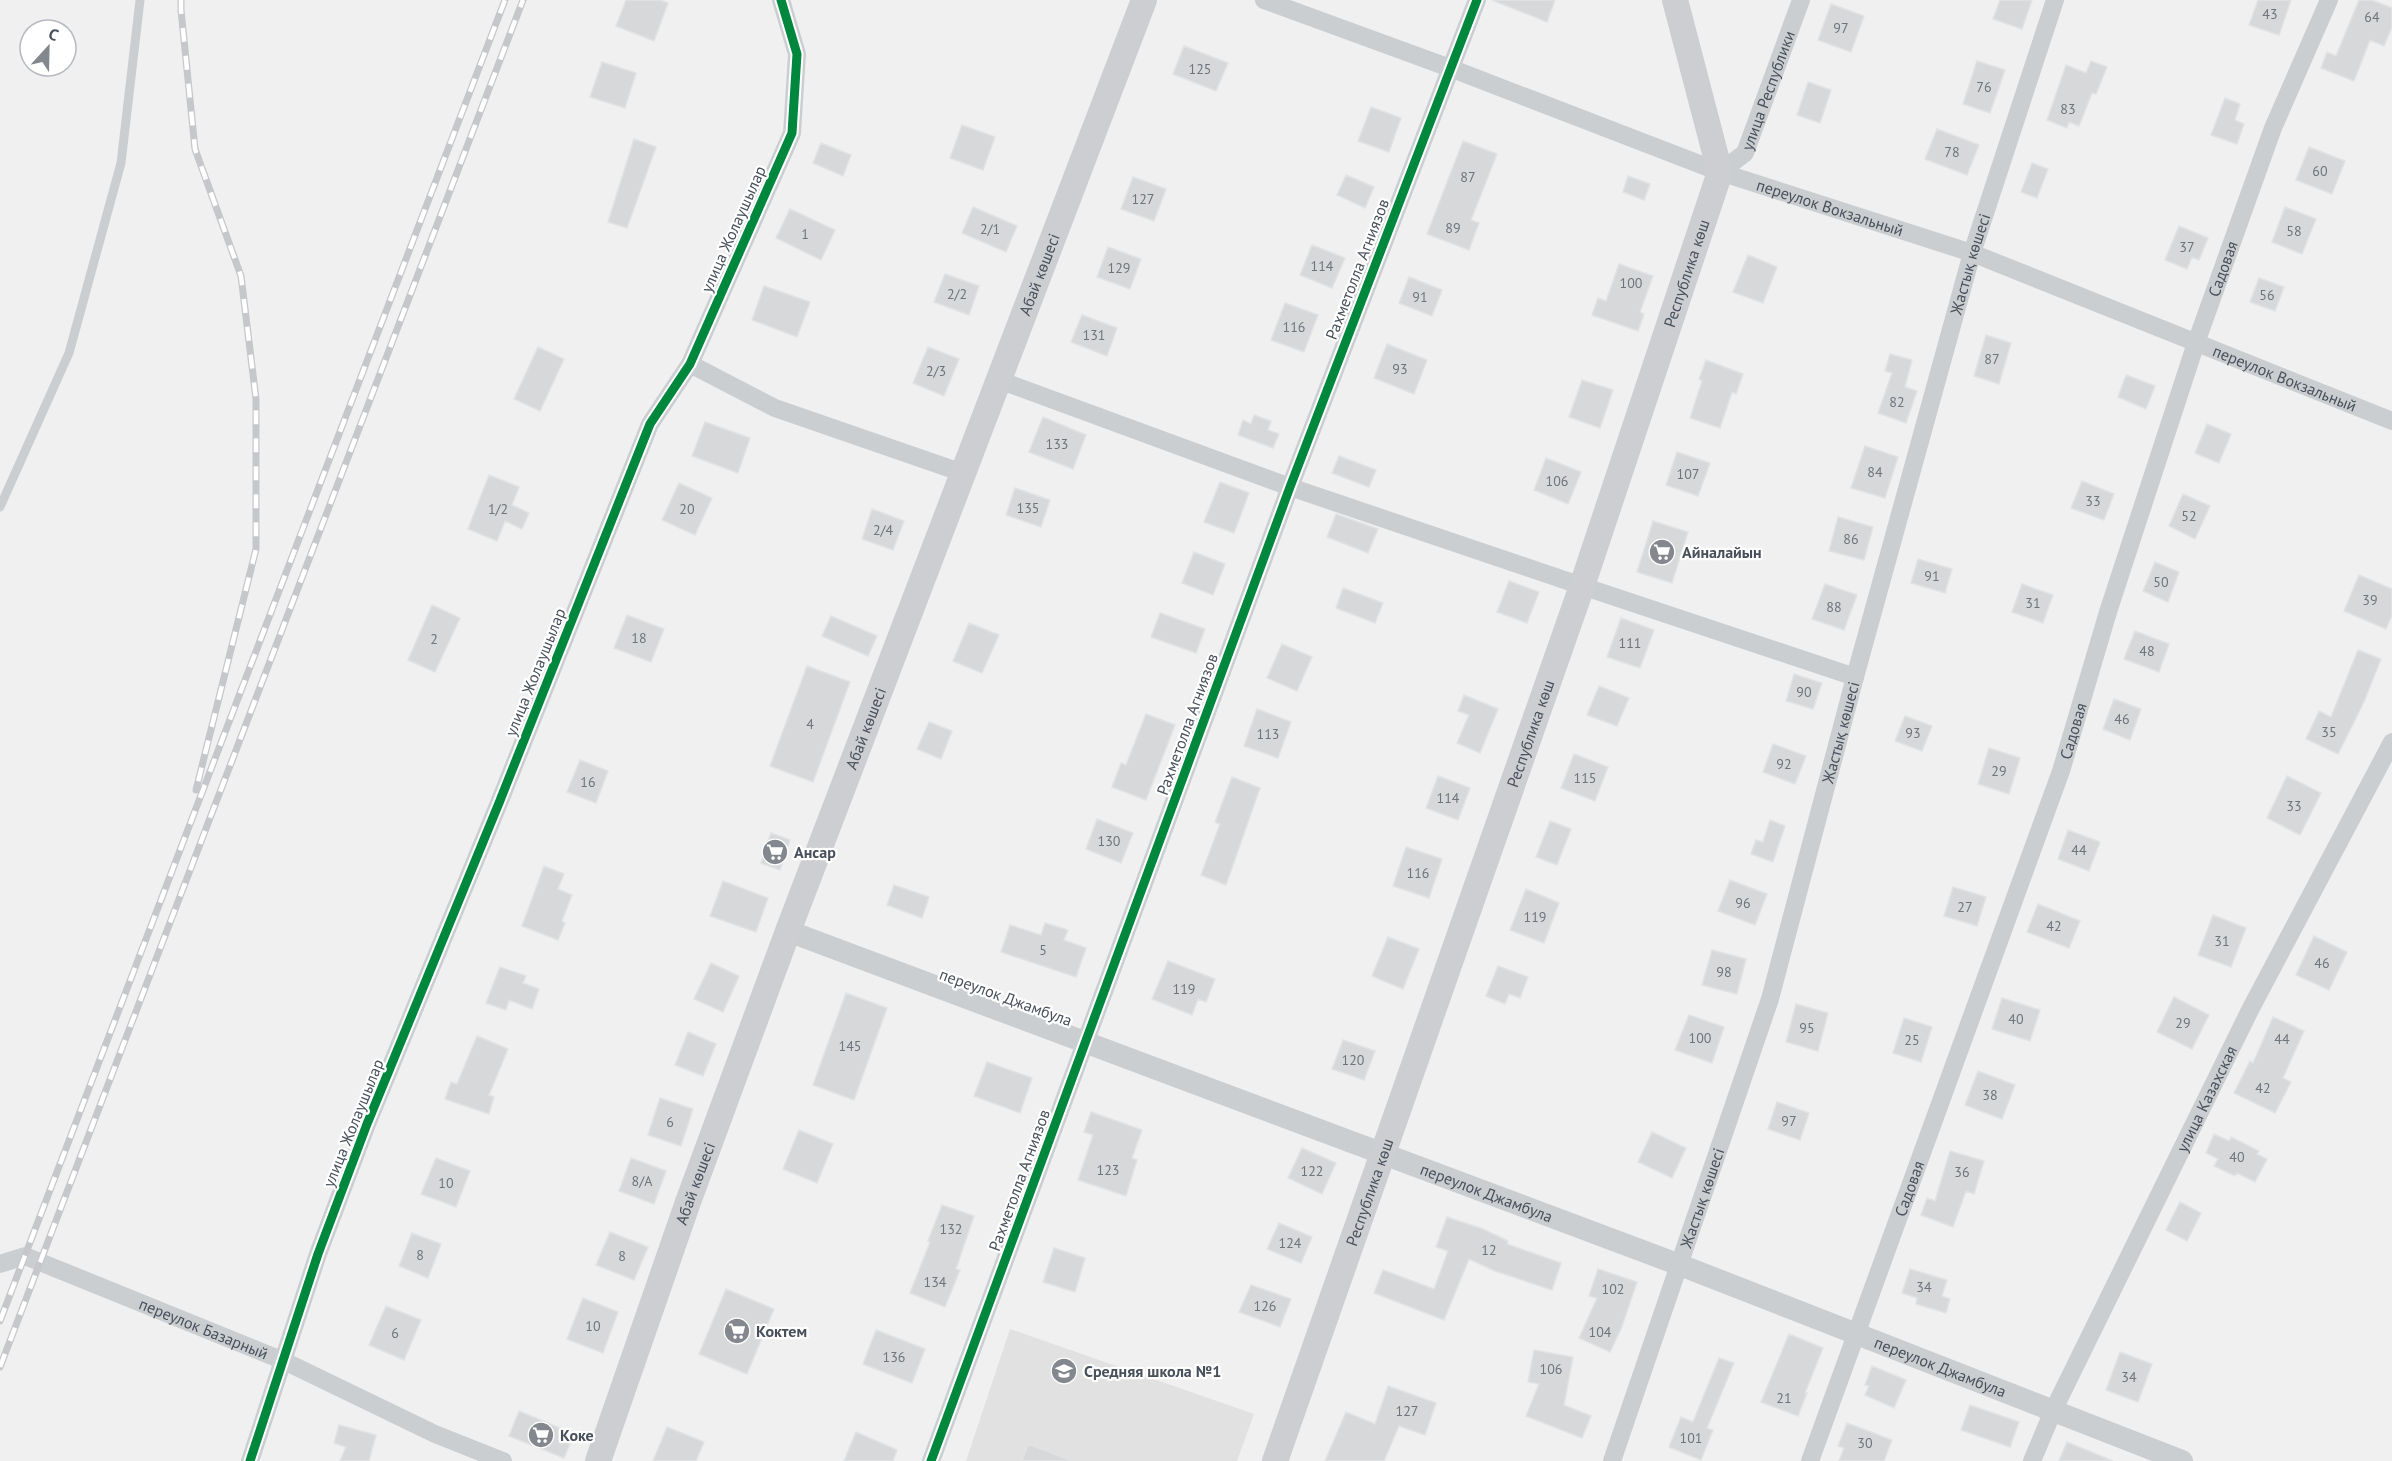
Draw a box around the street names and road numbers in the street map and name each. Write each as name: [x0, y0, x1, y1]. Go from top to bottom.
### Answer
street label: улица Республики: [1737, 28, 1799, 153]
street label: улица Жолаушылар: [696, 163, 770, 295]
street label: переулок Вокзальный: [1754, 174, 1906, 240]
street label: Рахметолла Агниязов: [1321, 196, 1393, 342]
street label: Жастық көшесі: [1945, 211, 1994, 318]
street label: Республика көш: [1659, 217, 1714, 330]
street label: Абай көшесі: [1014, 231, 1064, 318]
street label: Садовая: [2203, 238, 2242, 299]
street label: переулок Вокзальный: [2210, 340, 2360, 416]
street label: улица Жолаушылар: [500, 605, 570, 739]
street label: Рахметолла Агниязов: [1152, 650, 1222, 798]
street label: Республика көш: [1502, 677, 1558, 790]
street label: Жастық көшесі: [1817, 679, 1863, 786]
street label: Абай көшесі: [841, 685, 890, 772]
street label: Садовая: [2055, 700, 2091, 762]
street label: переулок Джамбула: [937, 964, 1075, 1030]
street label: улица Казахская: [2172, 1042, 2241, 1155]
street label: улица Жолаушылар: [318, 1056, 388, 1190]
street label: Рахметолла Агниязов: [984, 1106, 1054, 1254]
street label: Республика көш: [1341, 1136, 1397, 1249]
street label: Абай көшесі: [671, 1140, 719, 1227]
street label: Жастық көшесі: [1675, 1145, 1728, 1252]
street label: Садовая: [1890, 1158, 1928, 1219]
street label: переулок Джамбула: [1418, 1159, 1556, 1226]
street label: переулок Базарный: [136, 1293, 271, 1363]
street label: переулок Джамбула: [1872, 1332, 2009, 1401]

